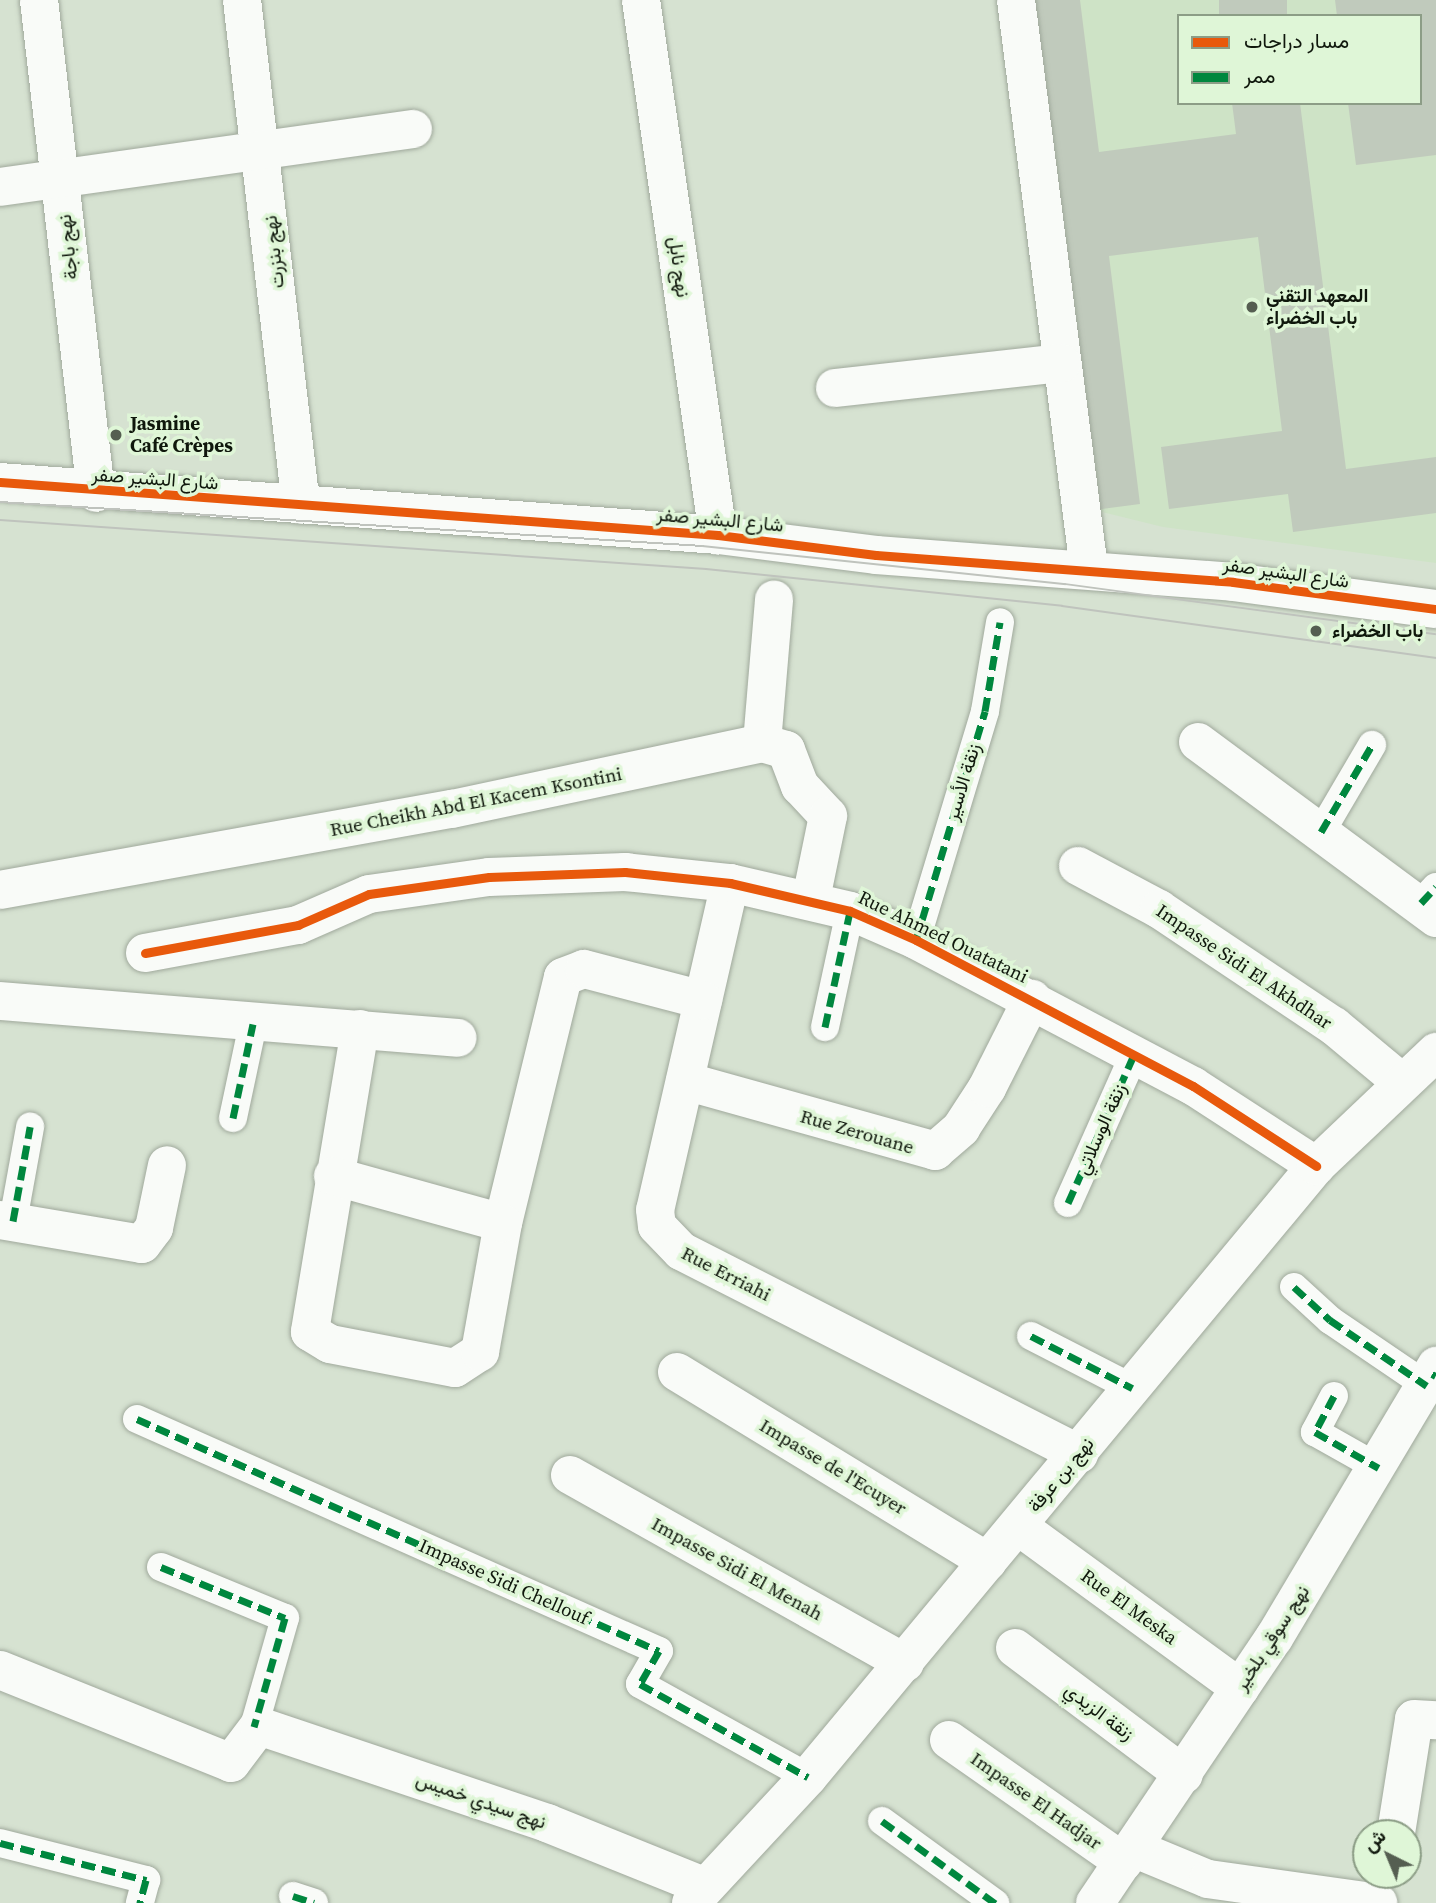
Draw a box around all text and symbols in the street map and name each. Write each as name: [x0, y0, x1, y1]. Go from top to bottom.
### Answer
legend: [1177, 14, 1422, 105]
text: مسار دراجات: [1244, 26, 1349, 55]
text: ممر: [1244, 61, 1275, 90]
street label: نهج باجة: [53, 213, 83, 281]
street label: نهج بنزرت: [259, 214, 289, 290]
street label: نهج نابل: [663, 235, 695, 299]
place label: المعهد التقني باب الخضراء: [1266, 285, 1369, 329]
marker: المعهد التقني باب الخضراء: [1244, 299, 1260, 315]
place label: Jasmine Café Crèpes: [130, 413, 233, 457]
marker: Jasmine Café Crèpes: [108, 427, 124, 443]
street label: شارع البشير صفر: [91, 463, 219, 495]
street label: شارع البشير صفر: [656, 503, 784, 537]
street label: شارع البشير صفر: [1221, 553, 1351, 593]
place label: باب الخضراء: [1332, 620, 1423, 642]
marker: باب الخضراء: [1306, 621, 1326, 641]
street label: زنقة الأسير: [940, 741, 986, 823]
street label: Rue Cheikh Abd El Kacem Ksontini: [328, 762, 624, 842]
street label: Rue Ahmed Ouatatani: [854, 886, 1032, 988]
street label: Impasse Sidi El Akhdhar: [1152, 900, 1336, 1034]
street label: زنقة الوسلاتي: [1071, 1080, 1131, 1178]
street label: Rue Zerouane: [797, 1105, 917, 1159]
street label: Rue Erriahi: [678, 1242, 774, 1306]
street label: Impasse de l'Ecuyer: [755, 1414, 911, 1520]
street label: نهج بن عرفة: [1023, 1433, 1099, 1517]
street label: Impasse Sidi El Menah: [647, 1512, 827, 1626]
street label: Impasse Sidi Chellouf: [415, 1534, 593, 1630]
street label: Rue El Meska: [1076, 1564, 1182, 1650]
street label: نهج سوقي بلخير: [1230, 1581, 1314, 1695]
street label: زنقة الزيدي: [1060, 1679, 1138, 1745]
street label: Impasse El Hadjar: [966, 1747, 1106, 1855]
street label: نهج سيدي خميس: [413, 1768, 549, 1834]
north arrow: [1352, 1819, 1422, 1889]
text: ش: [1357, 1823, 1391, 1857]

